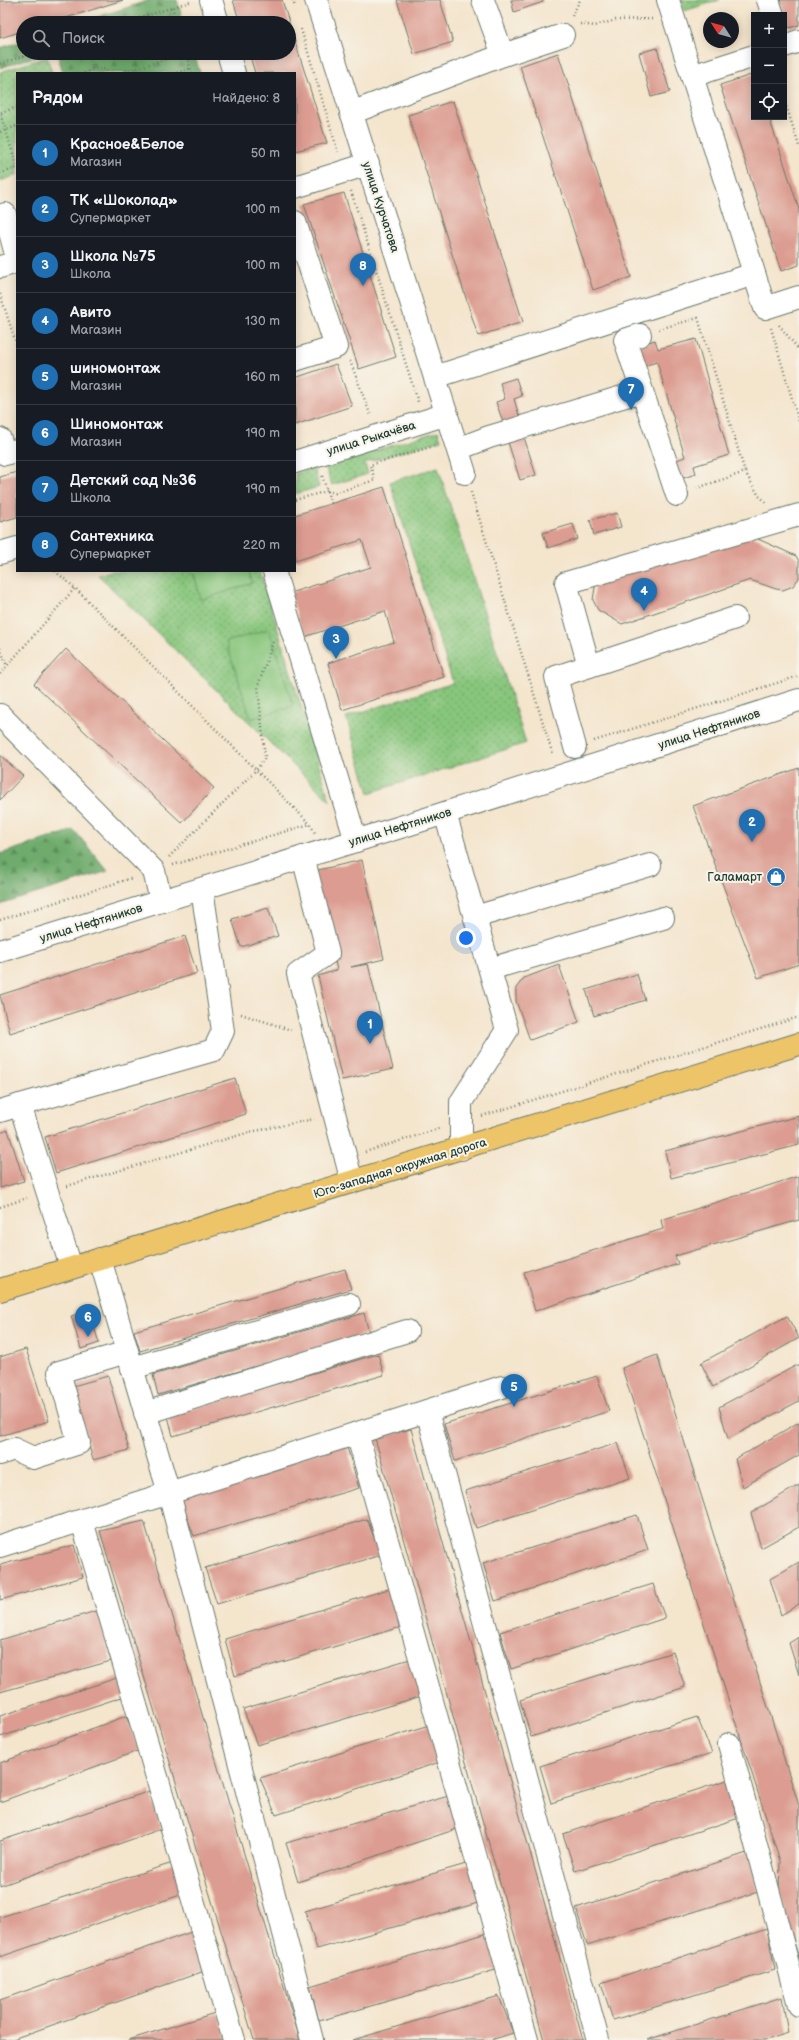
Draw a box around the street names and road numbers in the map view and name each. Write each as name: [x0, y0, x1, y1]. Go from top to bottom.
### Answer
street label: улица Курчатова: [359, 160, 402, 255]
street label: улица Рыкачёва: [325, 418, 417, 459]
street label: улица Нефтяников: [656, 706, 763, 753]
street label: улица Нефтяников: [347, 805, 454, 850]
street label: улица Нефтяников: [38, 901, 145, 946]
street label: Юго-западная окружная дорога: [312, 1135, 488, 1202]

